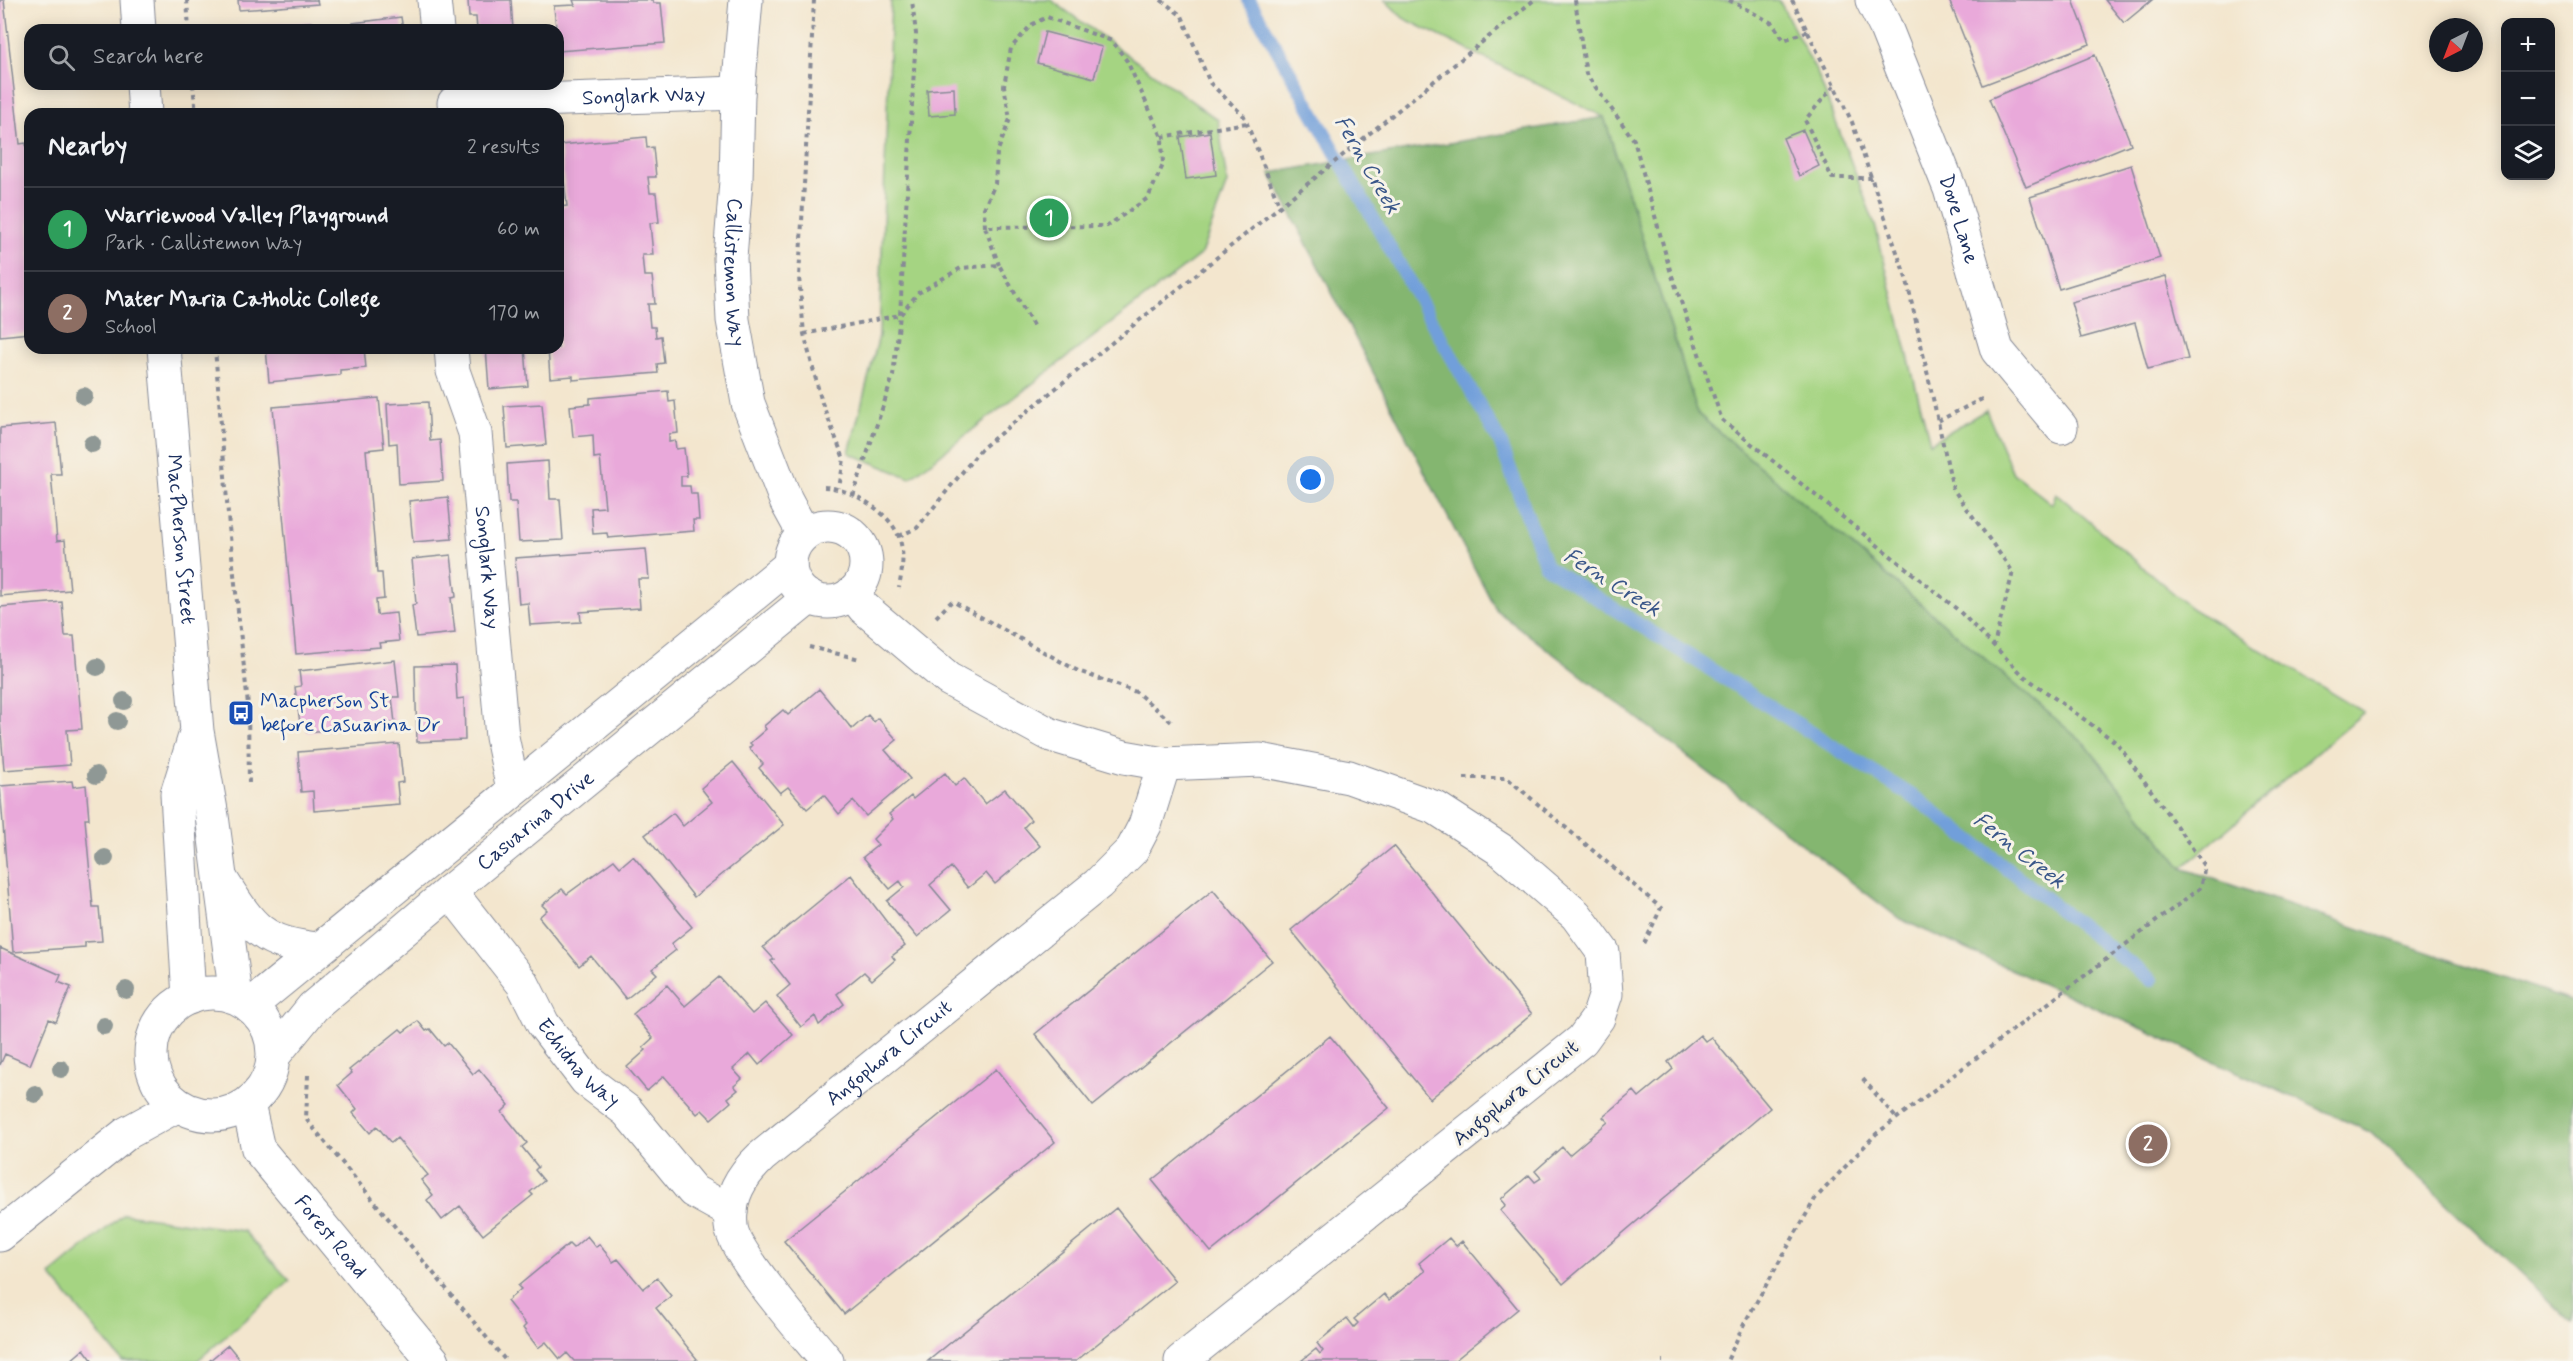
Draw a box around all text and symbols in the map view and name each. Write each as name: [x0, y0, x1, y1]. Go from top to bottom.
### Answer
north arrow: [2429, 18, 2483, 72]
map controls: [2501, 18, 2555, 180]
button: +: [2501, 18, 2555, 72]
search box: [24, 24, 564, 90]
icon: search: [45, 41, 78, 74]
text: Search here: [93, 43, 204, 71]
button: −: [2501, 72, 2555, 126]
street label: Songlark Way: [582, 80, 706, 112]
water label: Fern Creek: [1328, 111, 1406, 219]
button: layers: [2501, 126, 2555, 180]
text: Nearby: [48, 130, 127, 164]
text: 2 results: [467, 134, 540, 161]
street label: Dove Lane: [1932, 170, 1985, 267]
pin: 1: [1030, 196, 1068, 240]
street label: Callistemon Way: [716, 197, 752, 349]
text: Warriewood Valley Playground: [105, 202, 388, 230]
text: 1: [63, 216, 72, 243]
text: 60 m: [497, 216, 540, 243]
text: Park · Callistemon Way: [105, 230, 302, 257]
text: Mater Maria Catholic College: [105, 286, 380, 314]
text: 2: [63, 300, 72, 327]
text: 170 m: [488, 300, 540, 327]
text: School: [105, 314, 157, 341]
street label: MacPherson Street: [159, 453, 202, 626]
your location: [1296, 465, 1325, 494]
street label: Songlark Way: [468, 505, 506, 630]
water label: Fern Creek: [1558, 542, 1666, 624]
place label: Macpherson St before Casuarina Dr: [260, 687, 441, 741]
bus stop icon: Macpherson St before Casuarina Dr: [226, 698, 256, 728]
street label: Casuarina Drive: [471, 765, 600, 877]
water label: Fern Creek: [1967, 806, 2071, 896]
street label: Angophora Circuit: [820, 993, 958, 1113]
street label: Echidna Way: [530, 1013, 625, 1115]
street label: Angophora Circuit: [1447, 1033, 1586, 1154]
pin: 2: [2128, 1122, 2168, 1166]
street label: Forest Road: [288, 1189, 373, 1285]

